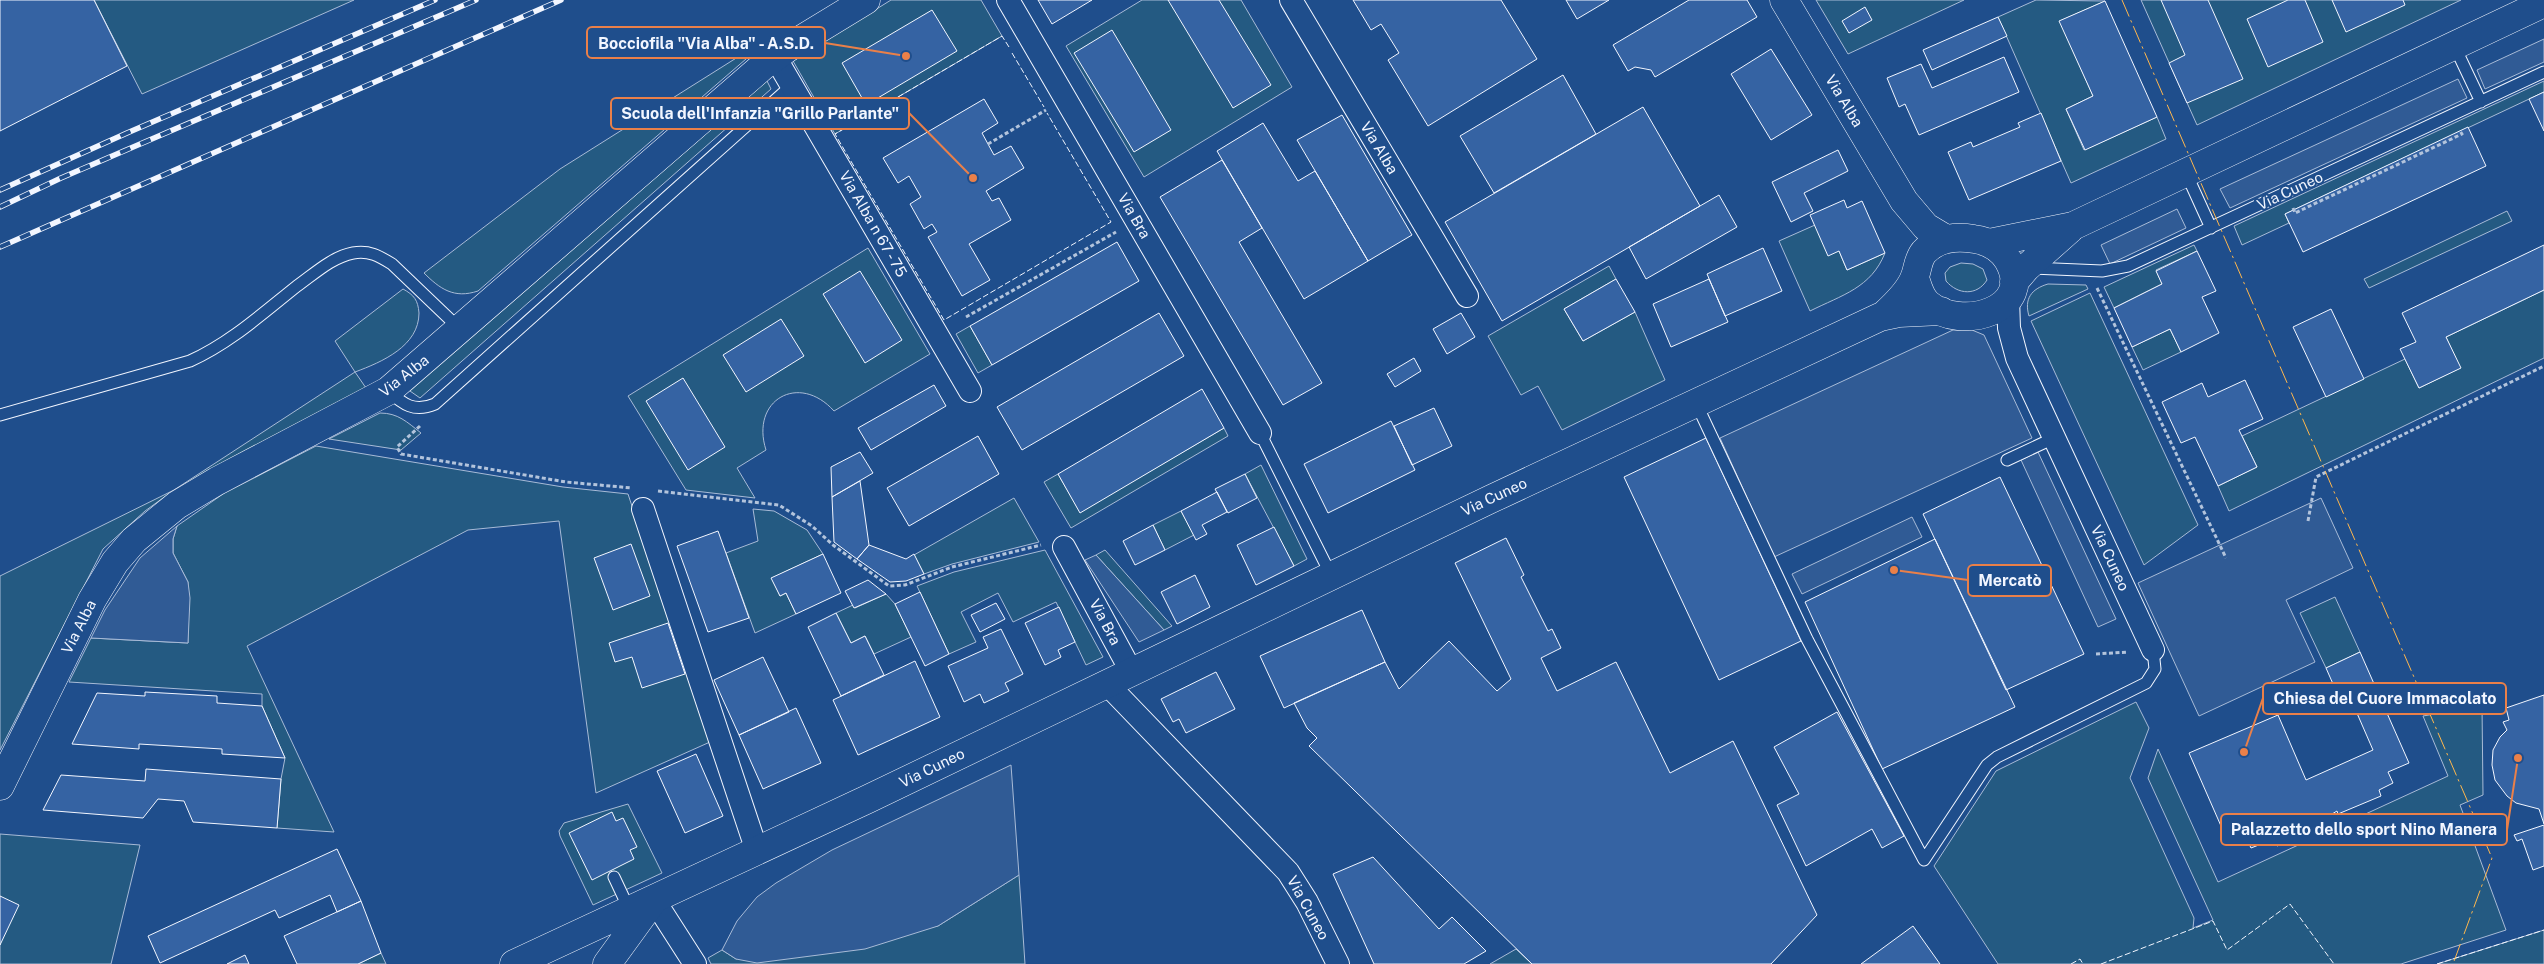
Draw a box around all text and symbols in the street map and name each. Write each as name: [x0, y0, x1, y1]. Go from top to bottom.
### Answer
callout: Bocciofila "Via Alba" - A.S.D.: [587, 27, 825, 58]
text: Bocciofila "Via Alba" - A.S.D.: [598, 34, 814, 53]
street label: Via Alba: [1822, 72, 1867, 130]
callout: Scuola dell'Infanzia "Grillo Parlante": [611, 98, 909, 129]
text: Scuola dell'Infanzia "Grillo Parlante": [621, 104, 899, 123]
street label: Via Alba: [1357, 119, 1402, 177]
street label: Via Alba n 67 - 75: [836, 168, 911, 280]
street label: Via Cuneo: [2254, 168, 2325, 213]
street label: Via Bra: [1115, 190, 1154, 242]
street label: Via Alba: [376, 351, 432, 400]
street label: Via Cuneo: [1458, 474, 1529, 519]
street label: Via Cuneo: [2088, 522, 2133, 593]
callout: Mercatò: [1968, 565, 2051, 596]
text: Mercatò: [1978, 571, 2042, 590]
street label: Via Bra: [1086, 596, 1125, 648]
street label: Via Alba: [58, 597, 99, 656]
callout: Chiesa del Cuore Immacolato: [2263, 683, 2506, 714]
text: Chiesa del Cuore Immacolato: [2274, 689, 2496, 708]
street label: Via Cuneo: [896, 744, 967, 791]
callout: Palazzetto dello sport Nino Manera: [2221, 814, 2507, 845]
text: Palazzetto dello sport Nino Manera: [2231, 820, 2497, 839]
street label: Via Cuneo: [1284, 873, 1333, 943]

